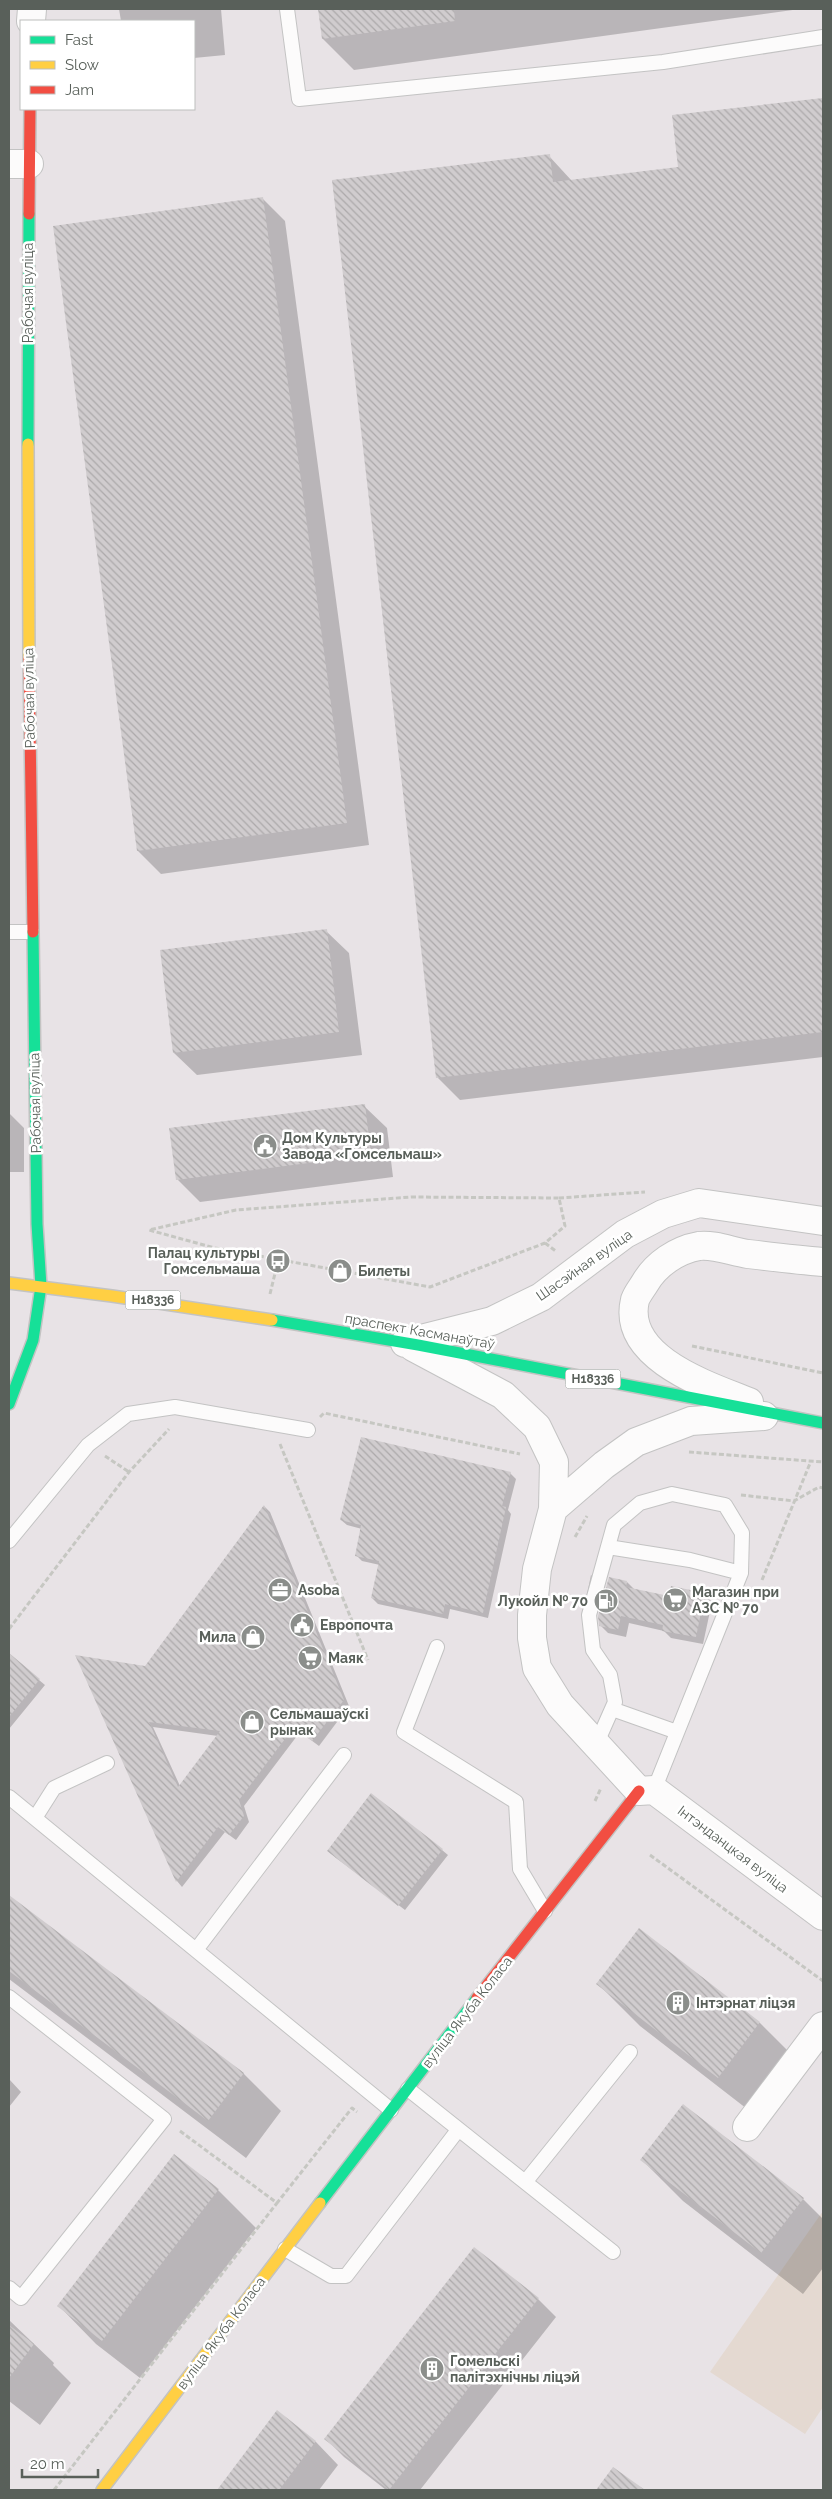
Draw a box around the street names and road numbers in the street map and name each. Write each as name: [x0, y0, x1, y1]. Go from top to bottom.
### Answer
street label: Рабочая вуліца: [20, 243, 36, 343]
street label: Рабочая вуліца: [20, 648, 38, 748]
street label: Рабочая вуліца: [26, 1053, 44, 1153]
street label: Шасэйная вуліца: [533, 1226, 635, 1304]
road number: Н18336: [126, 1290, 180, 1310]
street label: праспект Касманаўтаў: [344, 1310, 497, 1352]
road number: Н18336: [566, 1370, 620, 1388]
street label: Інтэнданцкая вуліца: [675, 1802, 791, 1896]
street label: вуліца Якуба Коласа: [419, 1953, 515, 2071]
street label: вуліца Якуба Коласа: [174, 2274, 268, 2392]

